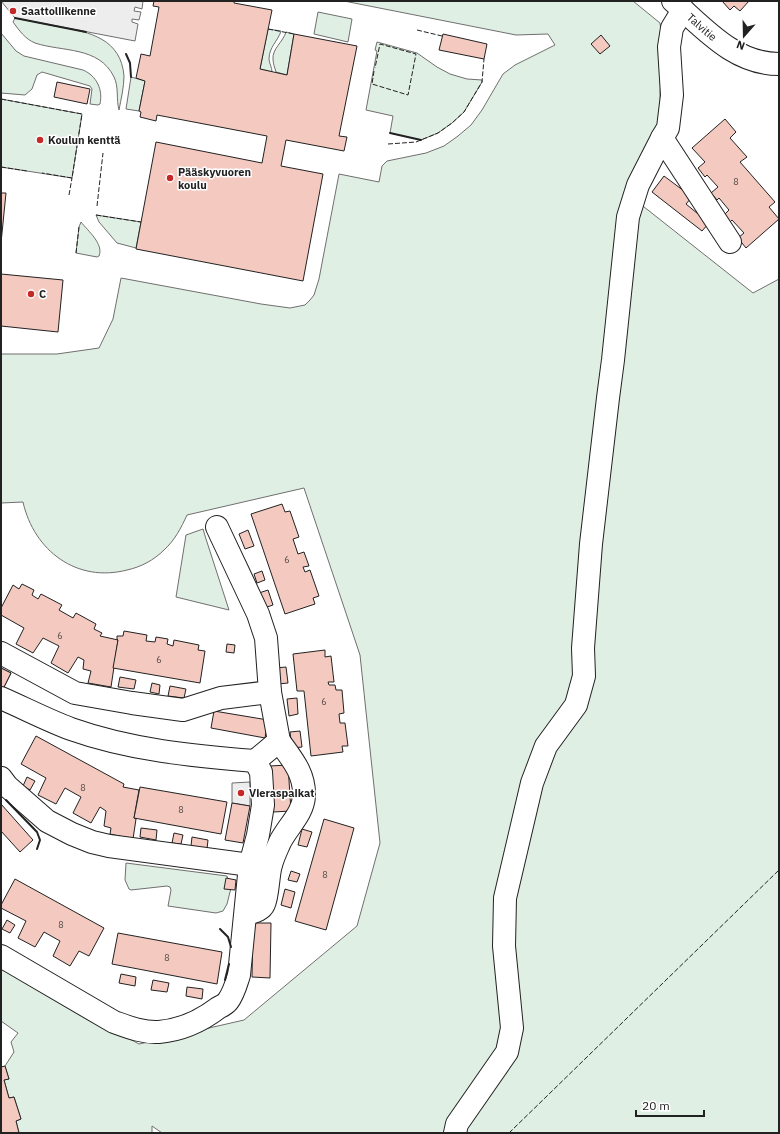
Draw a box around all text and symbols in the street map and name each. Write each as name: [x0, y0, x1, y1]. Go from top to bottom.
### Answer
place label: Saattoliikenne: [21, 4, 96, 18]
marker: Saattoliikenne: [8, 6, 18, 16]
street label: Talvitie: [684, 10, 720, 44]
north arrow: [724, 16, 764, 56]
text: N: [734, 37, 747, 53]
place label: Koulun kenttä: [48, 133, 121, 147]
marker: Koulun kenttä: [35, 135, 45, 145]
place label: Pääskyvuoren koulu: [178, 165, 251, 192]
marker: Pääskyvuoren koulu: [165, 173, 175, 183]
house number: 8: [733, 176, 739, 187]
place label: C: [39, 287, 46, 301]
marker: C: [26, 289, 36, 299]
house number: 6: [284, 554, 290, 565]
house number: 6: [57, 630, 63, 641]
house number: 6: [156, 654, 162, 665]
house number: 6: [321, 696, 327, 707]
house number: 8: [80, 782, 86, 793]
place label: Vieraspaikat: [249, 786, 314, 800]
marker: Vieraspaikat: [236, 788, 246, 798]
house number: 8: [178, 804, 184, 815]
house number: 8: [322, 869, 328, 880]
house number: 8: [58, 919, 64, 930]
house number: 8: [164, 952, 170, 963]
scale bar: [636, 1092, 704, 1118]
text: 20 m: [642, 1098, 670, 1113]

